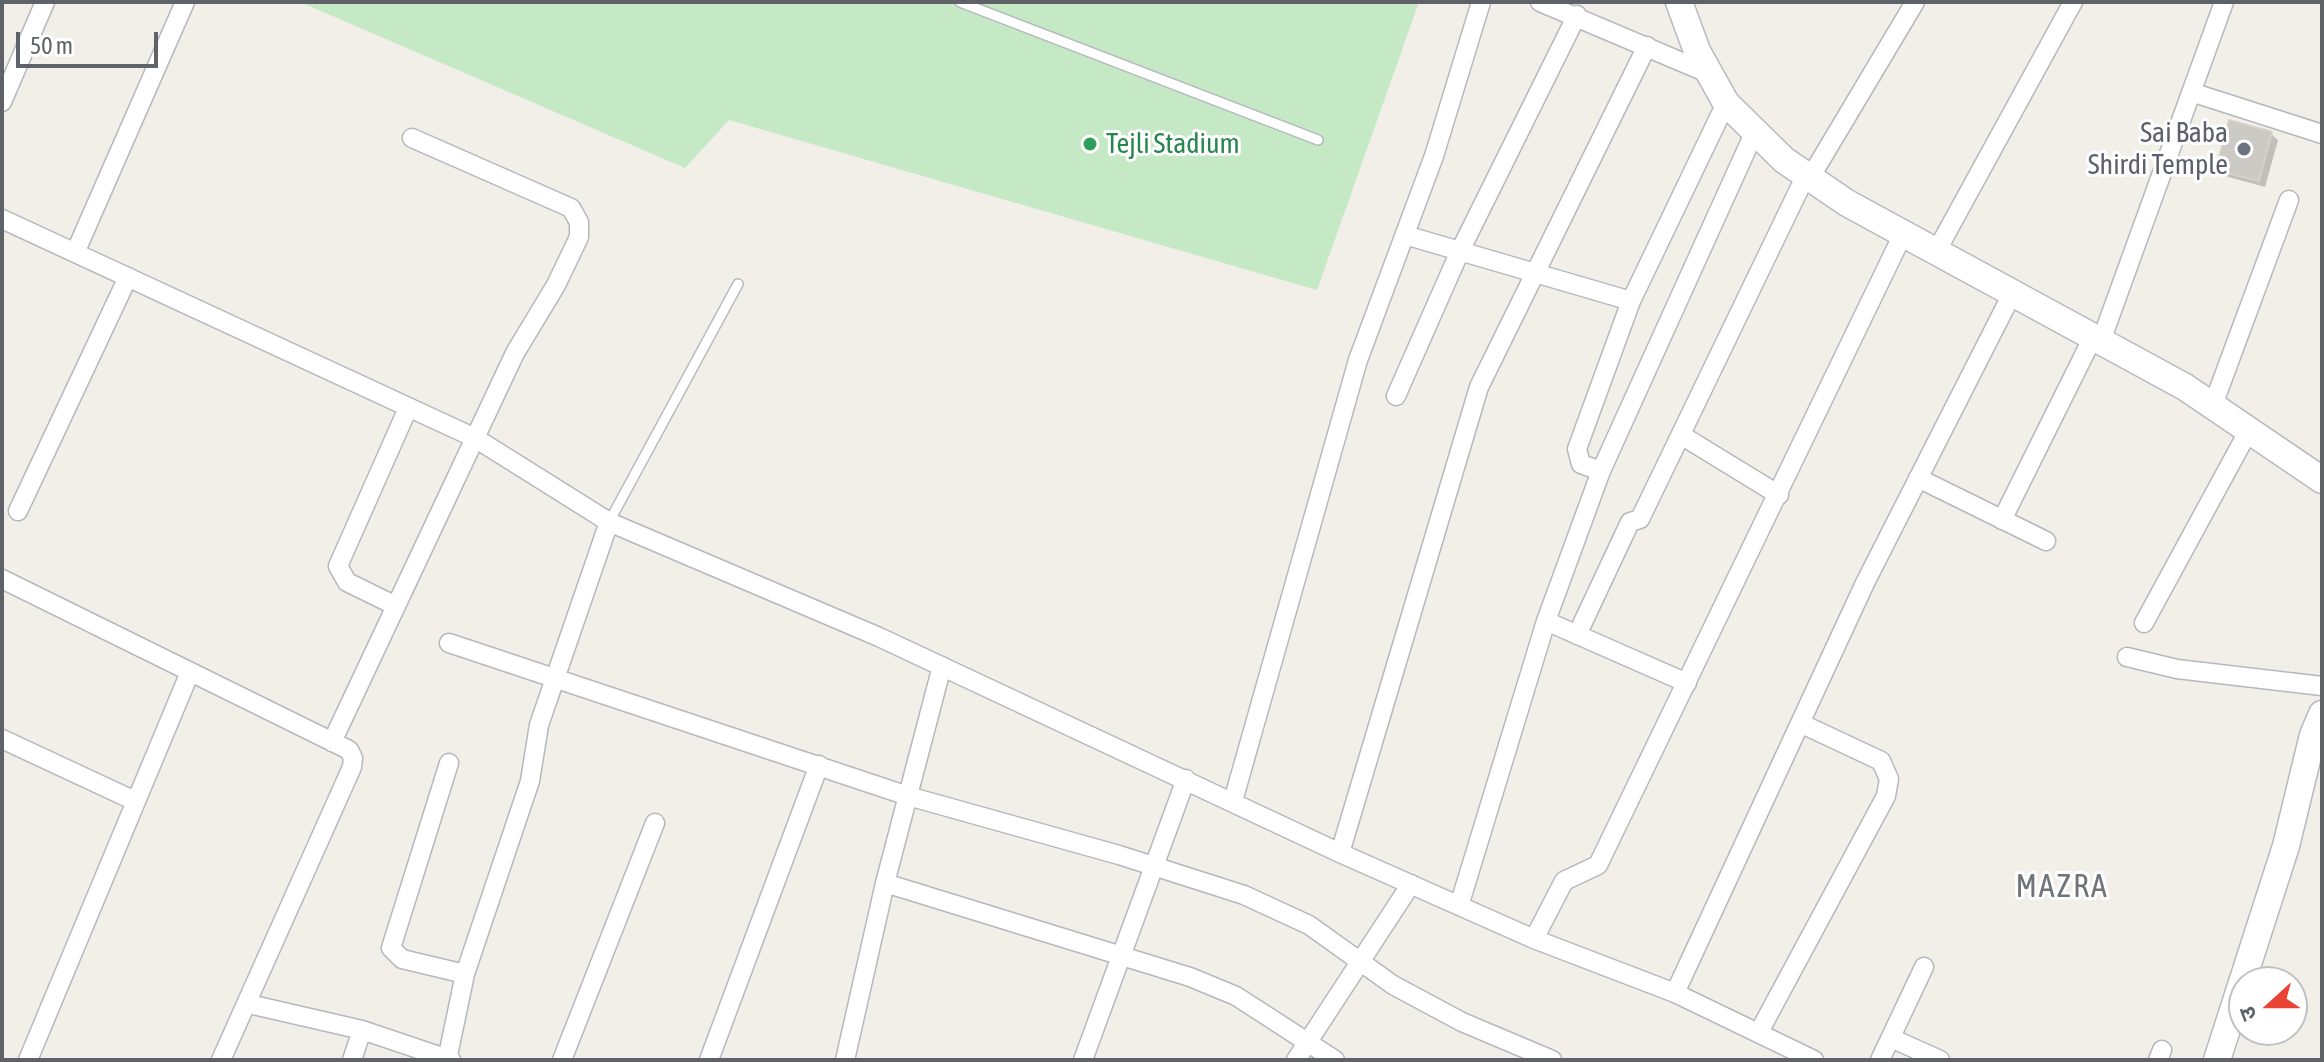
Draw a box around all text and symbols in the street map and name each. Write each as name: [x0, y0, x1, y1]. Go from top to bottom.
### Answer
scale bar: [20, 16, 162, 66]
text: 50 m: [30, 32, 73, 59]
place label: Sai Baba Shirdi Temple: [2088, 116, 2228, 182]
place label: Tejli Stadium: [1106, 127, 1240, 161]
marker: Tejli Stadium: [1081, 135, 1099, 153]
marker: Sai Baba Shirdi Temple: [2235, 140, 2253, 158]
district label: MAZRA: [2015, 868, 2109, 906]
north arrow: [2228, 966, 2308, 1046]
text: उ: [2233, 1003, 2262, 1025]

